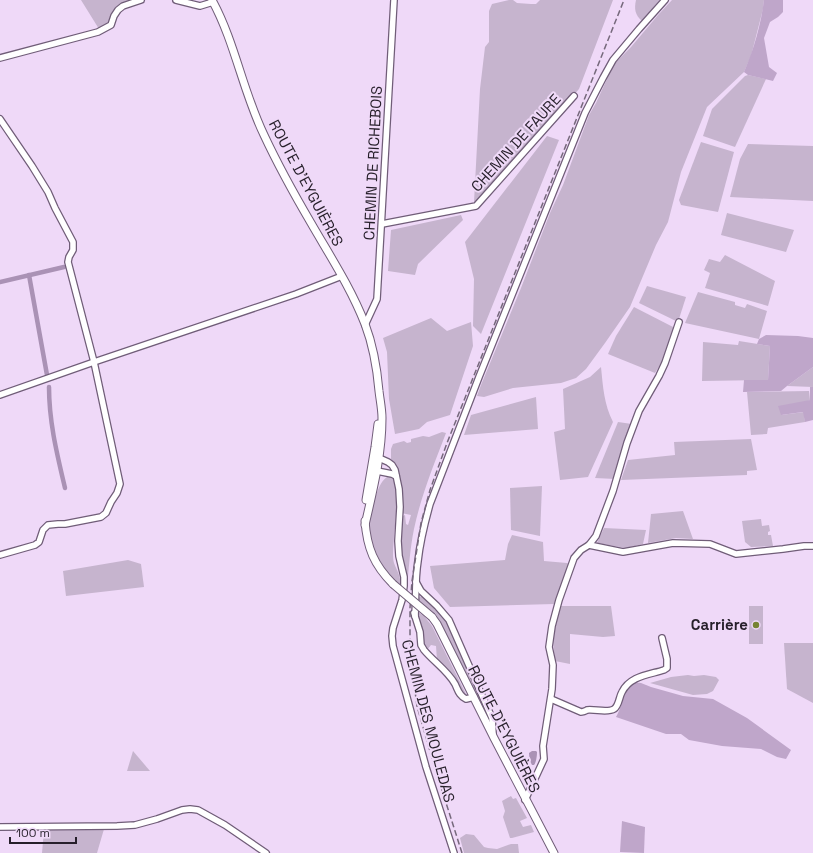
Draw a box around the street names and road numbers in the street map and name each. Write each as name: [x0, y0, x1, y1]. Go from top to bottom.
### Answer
street label: CHEMIN DE RICHEBOIS: [359, 85, 386, 241]
street label: CHEMIN DE FAURE: [467, 90, 565, 196]
street label: ROUTE D'EYGUIÈRES: [265, 116, 348, 249]
street label: CHEMIN DES MOULEDAS: [398, 637, 459, 804]
street label: ROUTE D'EYGUIÈRES: [464, 662, 545, 796]

